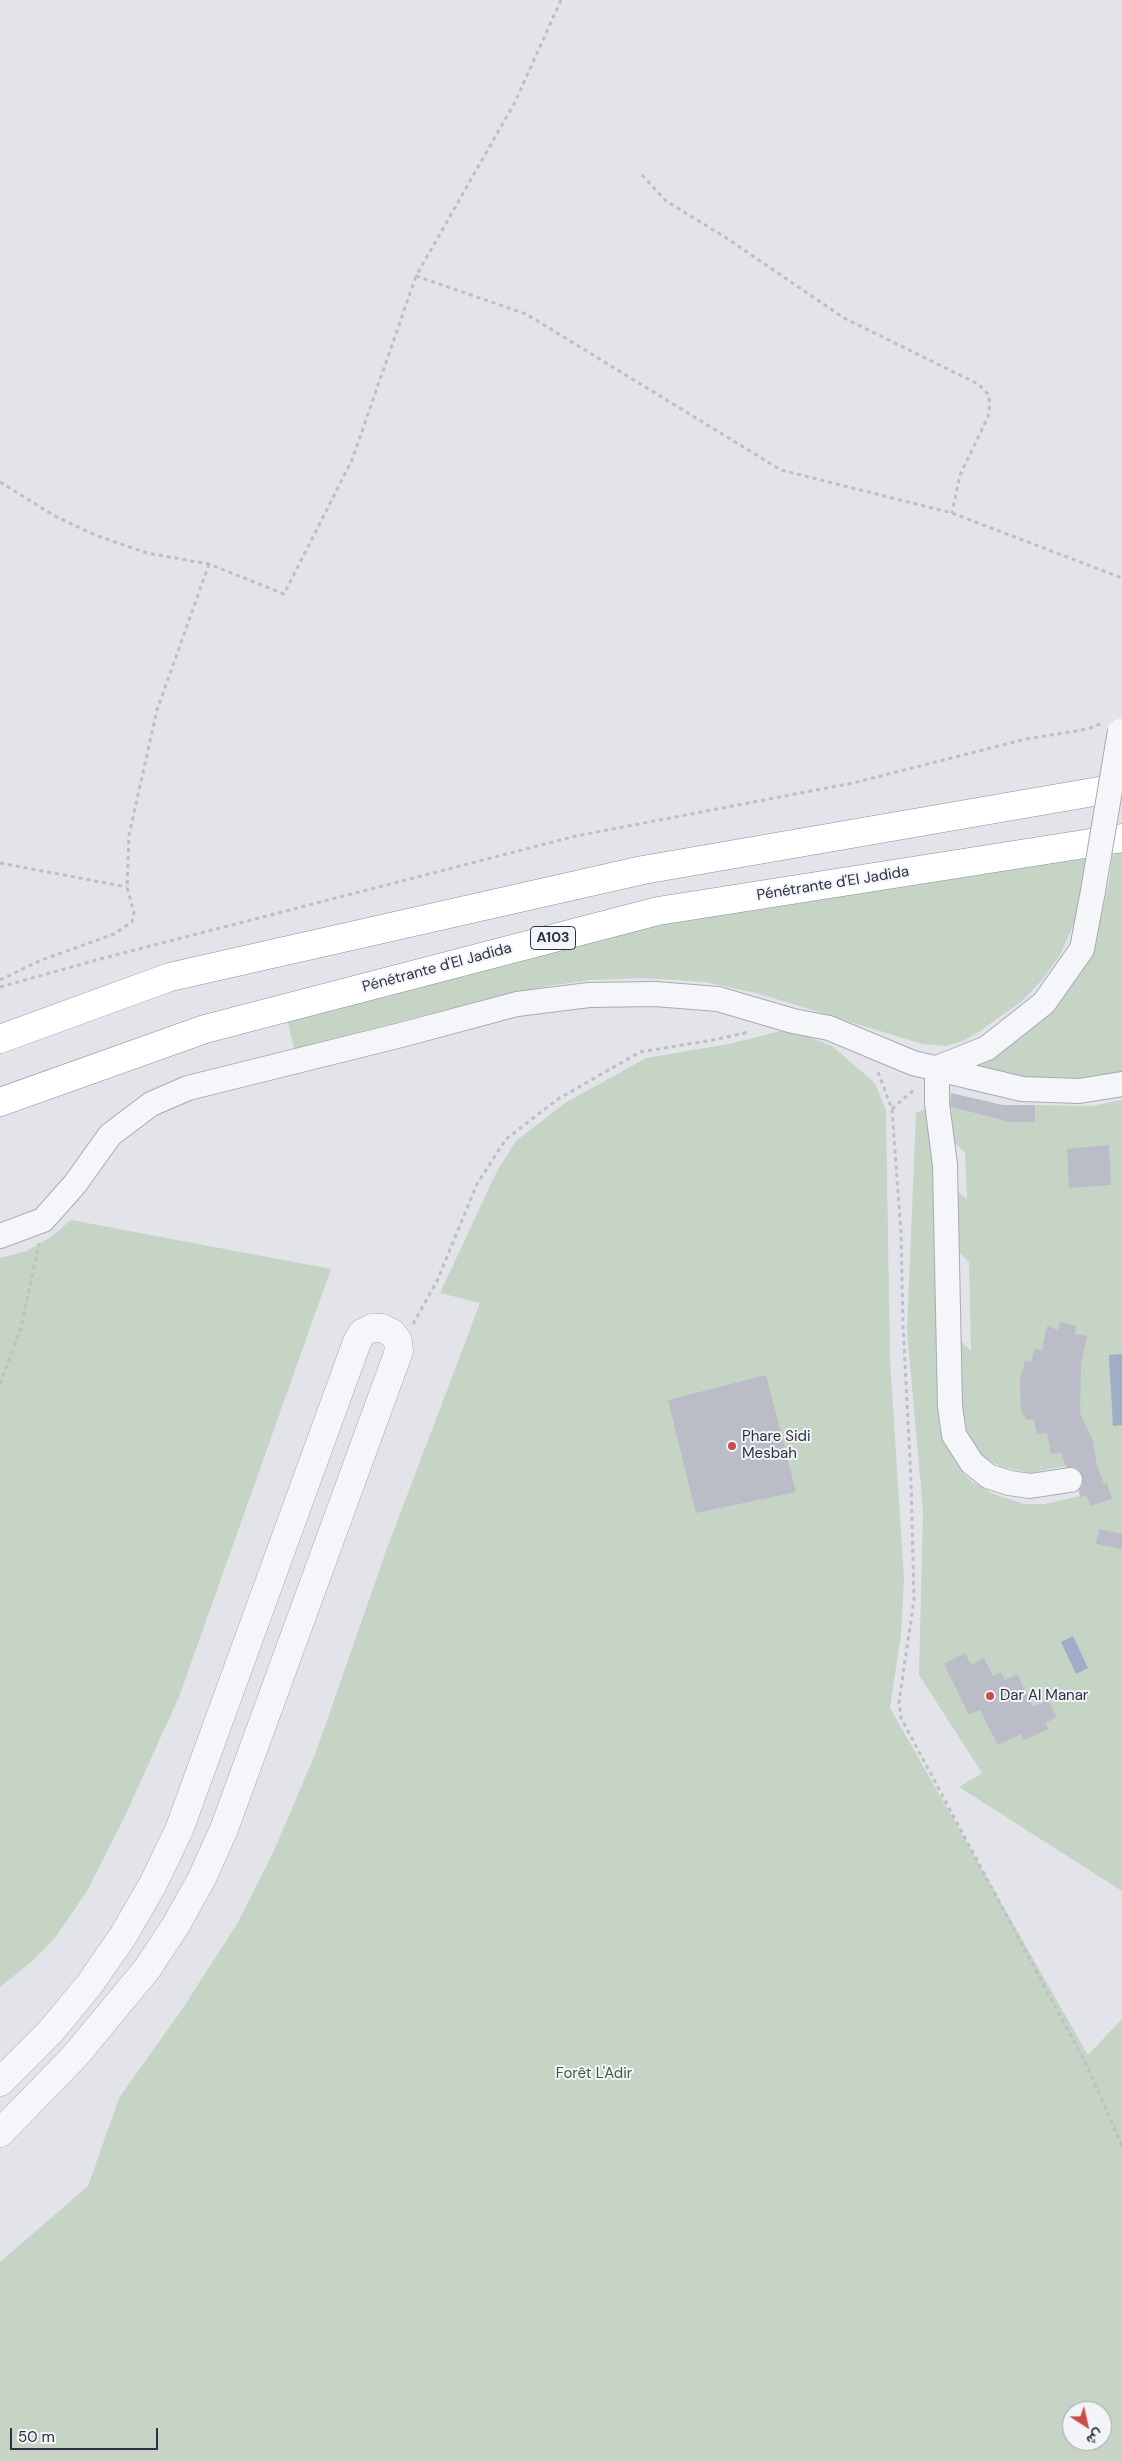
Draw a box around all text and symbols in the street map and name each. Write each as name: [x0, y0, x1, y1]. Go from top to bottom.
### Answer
street label: Pénétrante d'El Jadida: [756, 863, 910, 905]
road number: A103: [530, 926, 576, 950]
street label: Pénétrante d'El Jadida: [360, 939, 514, 997]
place label: Phare Sidi Mesbah: [742, 1428, 811, 1463]
marker: Phare Sidi Mesbah: [726, 1440, 738, 1452]
place label: Dar Al Manar: [1000, 1687, 1088, 1705]
marker: Dar Al Manar: [984, 1690, 996, 1702]
park label: Forêt L'Adir: [556, 2065, 632, 2083]
north arrow: [1062, 2401, 1112, 2451]
scale bar: [12, 2418, 160, 2450]
text: ش: [1083, 2425, 1107, 2450]
text: 50 m: [18, 2427, 55, 2447]

